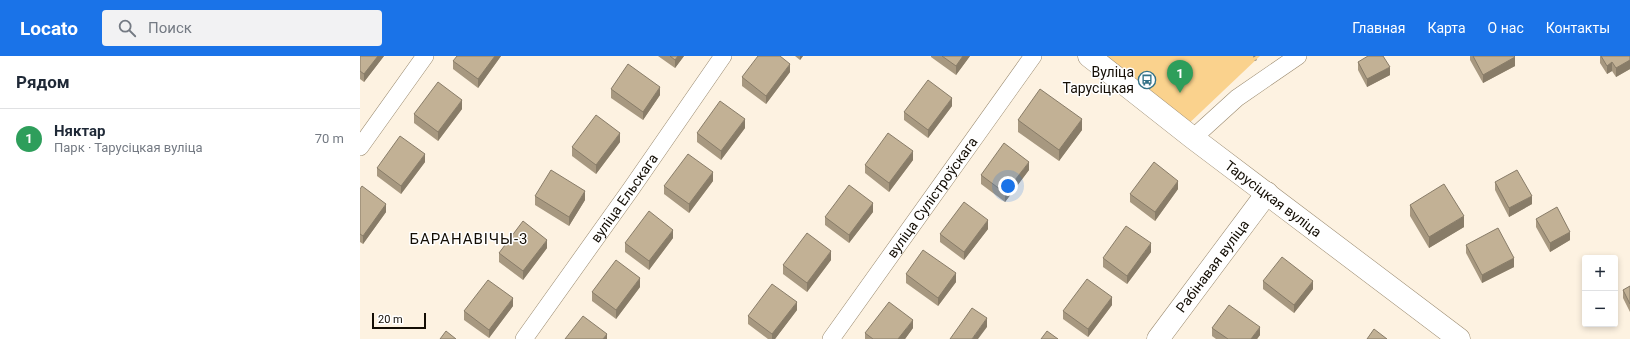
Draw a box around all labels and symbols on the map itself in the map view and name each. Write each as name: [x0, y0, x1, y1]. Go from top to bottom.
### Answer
pin: 1: [1167, 60, 1193, 93]
place label: Вуліца Тарусіцкая: [1063, 64, 1134, 96]
bus stop icon: Вуліца Тарусіцкая: [1137, 70, 1157, 90]
street label: вуліца Сулістроўскага: [884, 134, 981, 261]
street label: вуліца Ельскага: [587, 151, 661, 246]
street label: Тарусіцкая вуліца: [1222, 157, 1325, 240]
your location: [998, 176, 1018, 196]
street label: Рабінавая вуліца: [1173, 217, 1252, 316]
district label: БАРАНАВІЧЫ-3: [409, 230, 529, 248]
scale bar: [372, 311, 426, 330]

